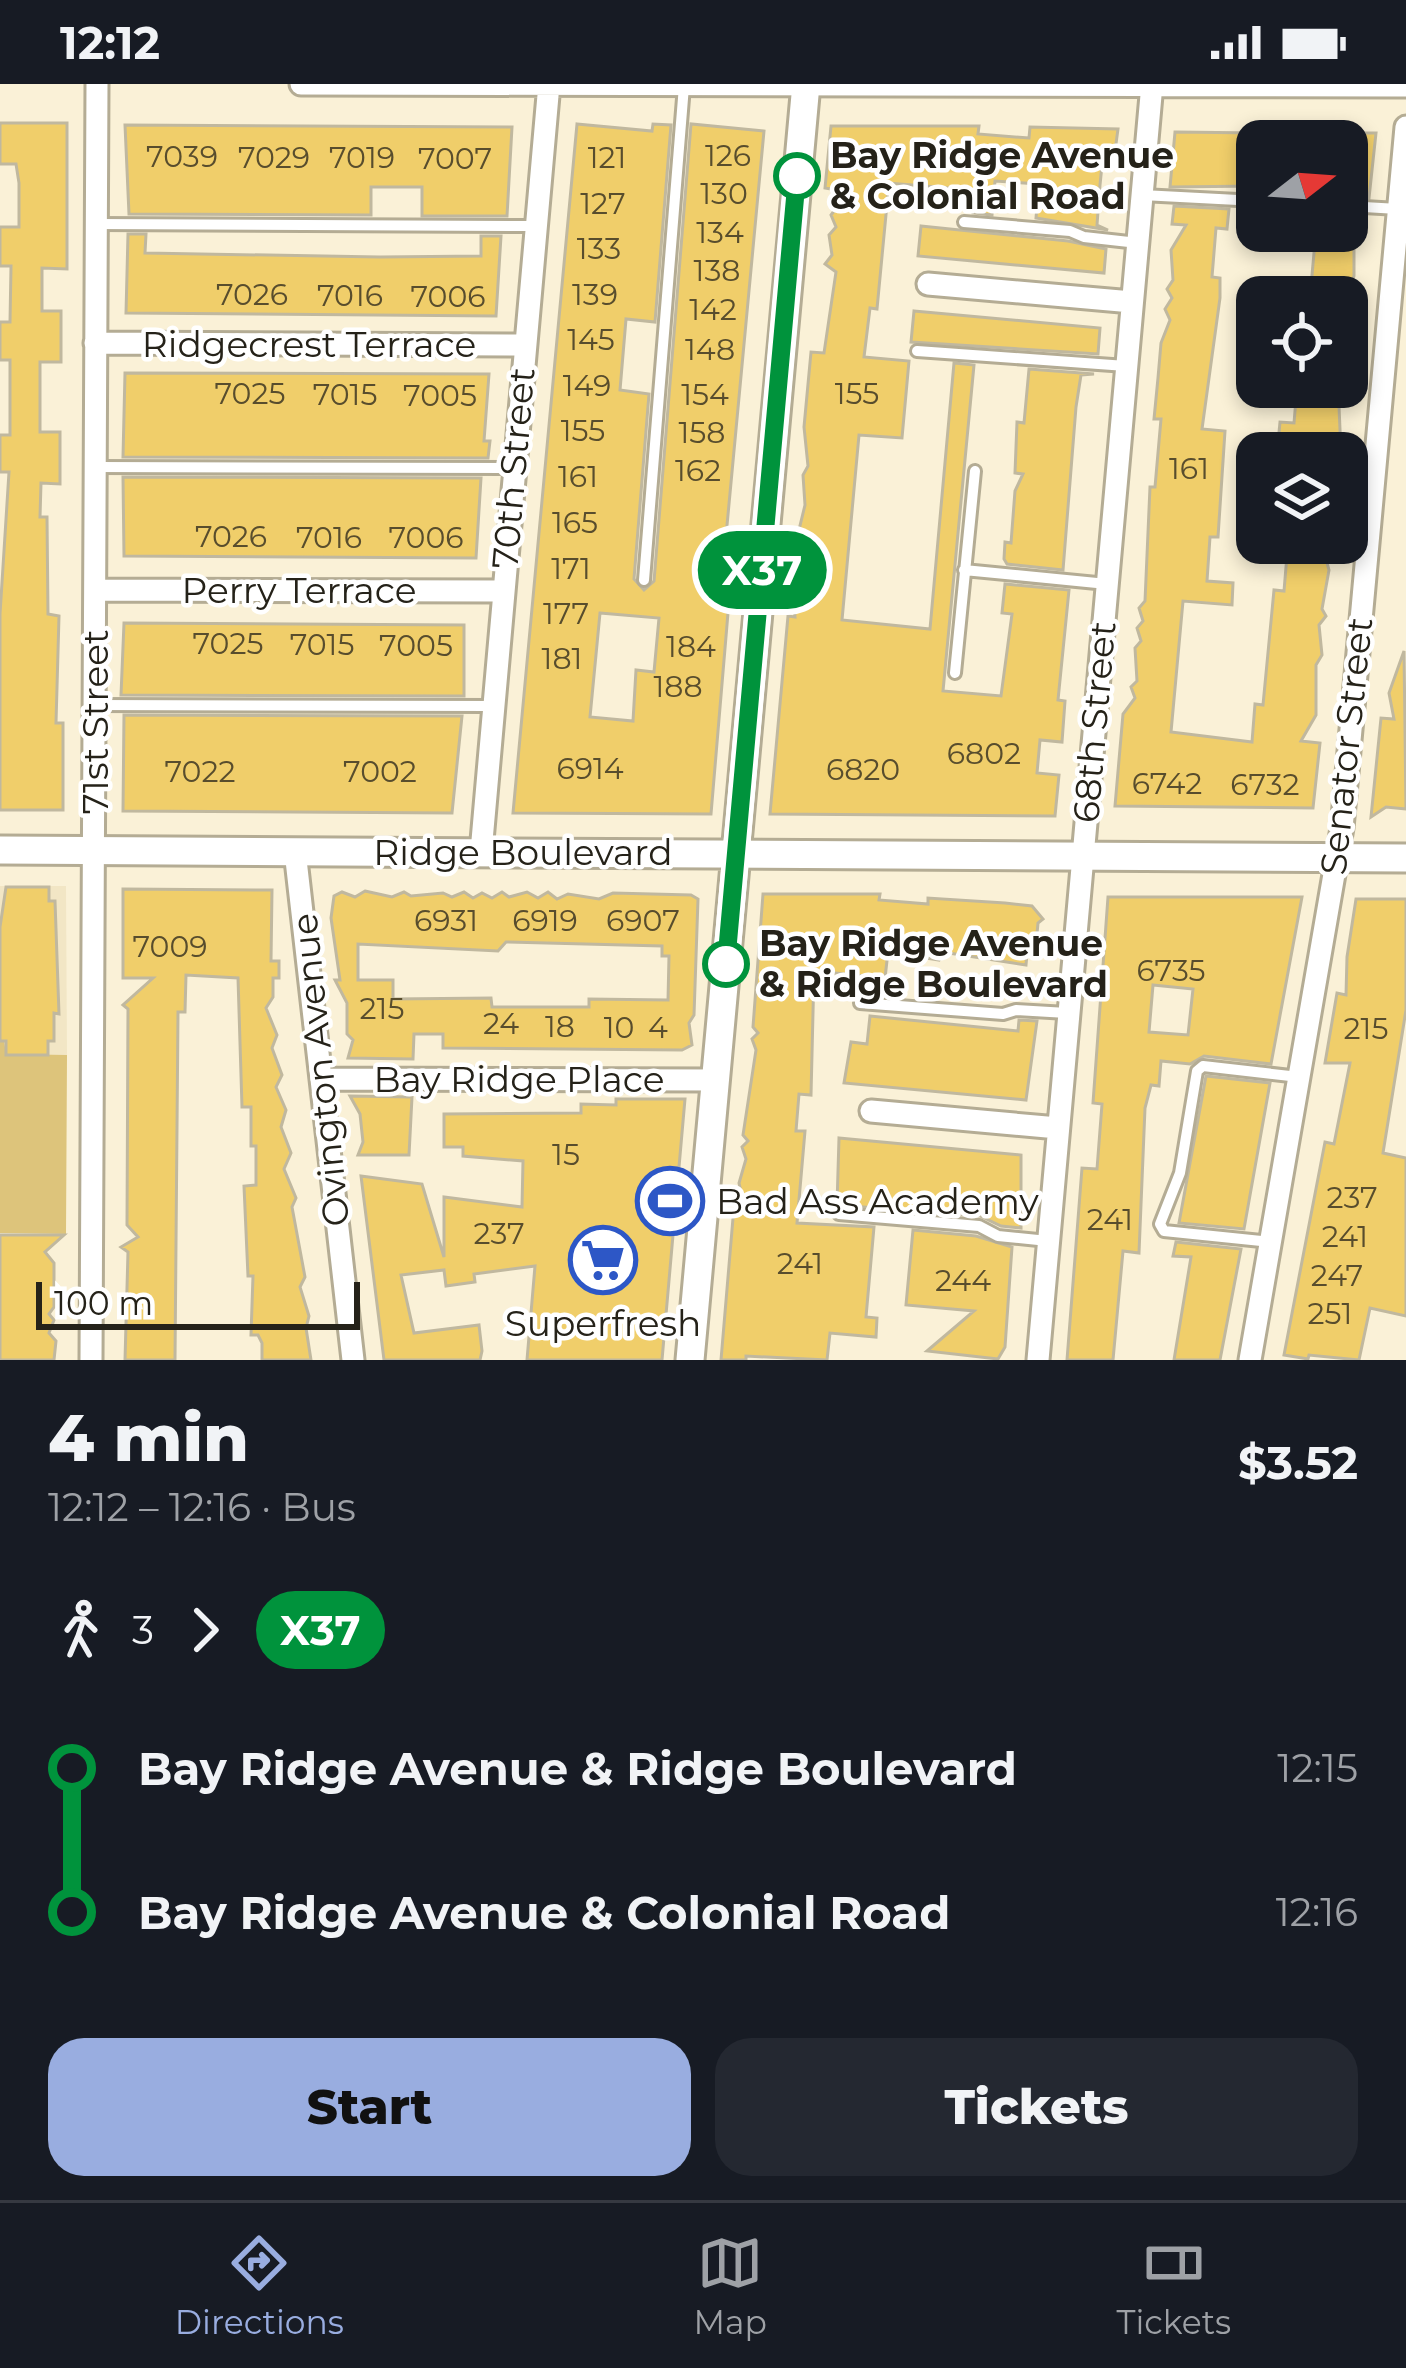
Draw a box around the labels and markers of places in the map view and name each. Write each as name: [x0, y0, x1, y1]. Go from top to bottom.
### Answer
place label: Bay Ridge Avenue & Colonial Road: [830, 133, 1174, 218]
marker: Bay Ridge Avenue & Colonial Road: [775, 154, 819, 198]
place label: Bay Ridge Avenue & Ridge Boulevard: [759, 921, 1108, 1006]
marker: Bay Ridge Avenue & Ridge Boulevard: [704, 942, 748, 986]
sports icon: Bad Ass Academy: [635, 1166, 705, 1236]
place label: Bad Ass Academy: [716, 1179, 1039, 1223]
supermarket icon: Superfresh: [568, 1225, 638, 1295]
place label: Superfresh: [505, 1301, 701, 1345]

